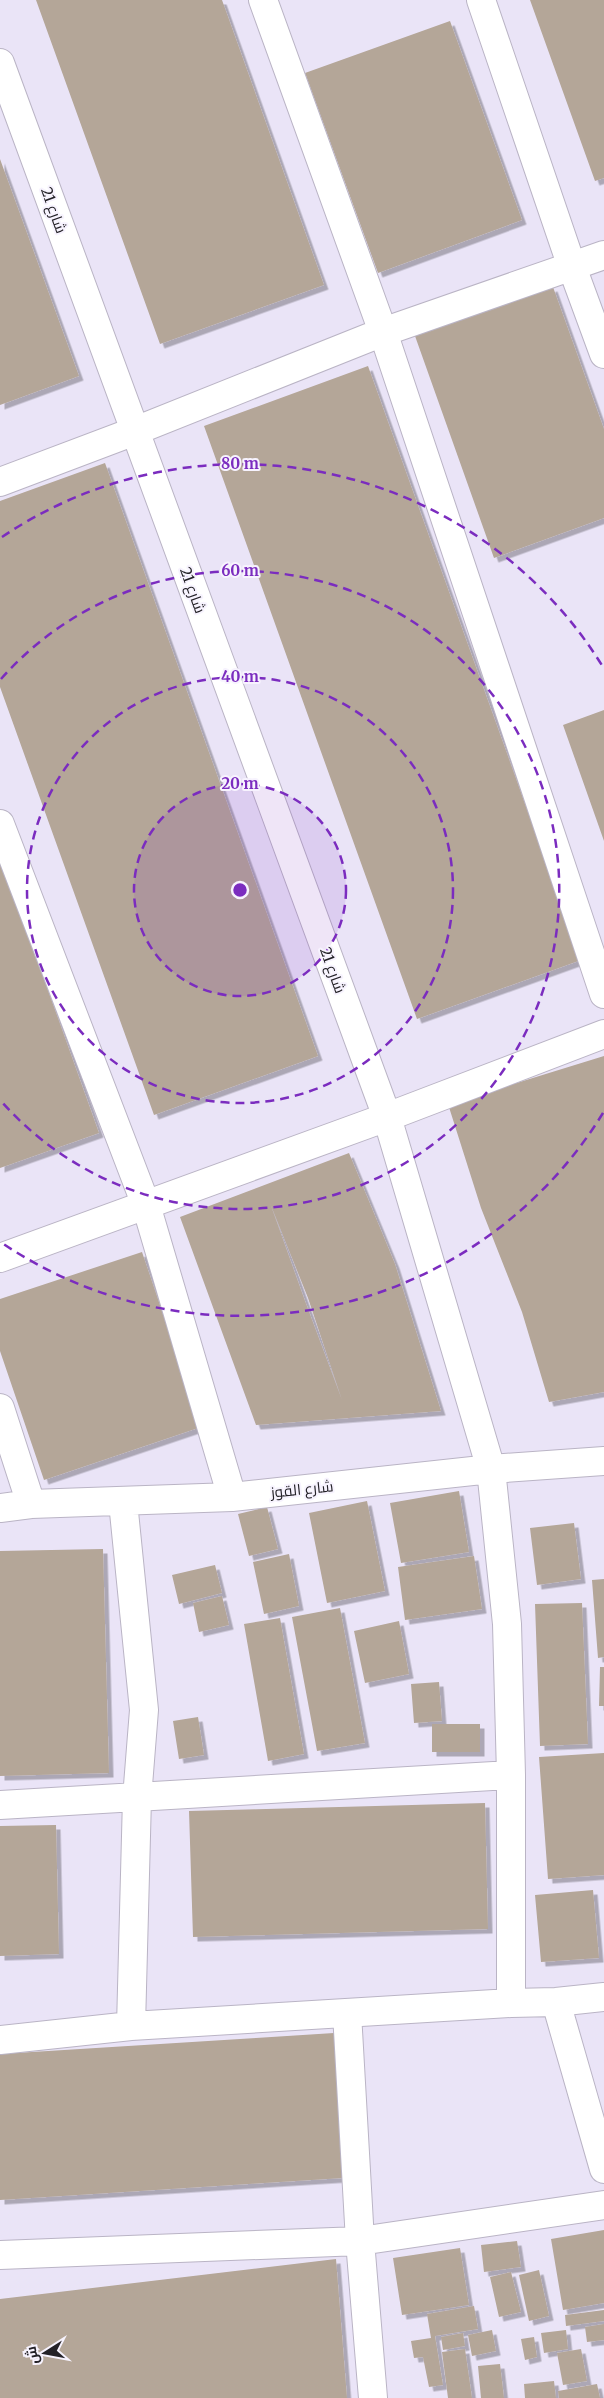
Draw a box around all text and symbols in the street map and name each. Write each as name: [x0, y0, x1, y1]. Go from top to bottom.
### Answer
street label: شارع 21: [35, 184, 71, 236]
text: 80 m: [221, 454, 259, 473]
text: 60 m: [221, 561, 259, 580]
street label: شارع 21: [174, 564, 210, 616]
text: 40 m: [221, 667, 259, 686]
text: 20 m: [221, 774, 259, 793]
centre of rings: [231, 881, 249, 899]
street label: شارع 21: [314, 944, 350, 996]
street label: شارع القوز: [269, 1476, 335, 1504]
north arrow: [20, 2328, 70, 2378]
text: ش: [22, 2345, 43, 2366]

